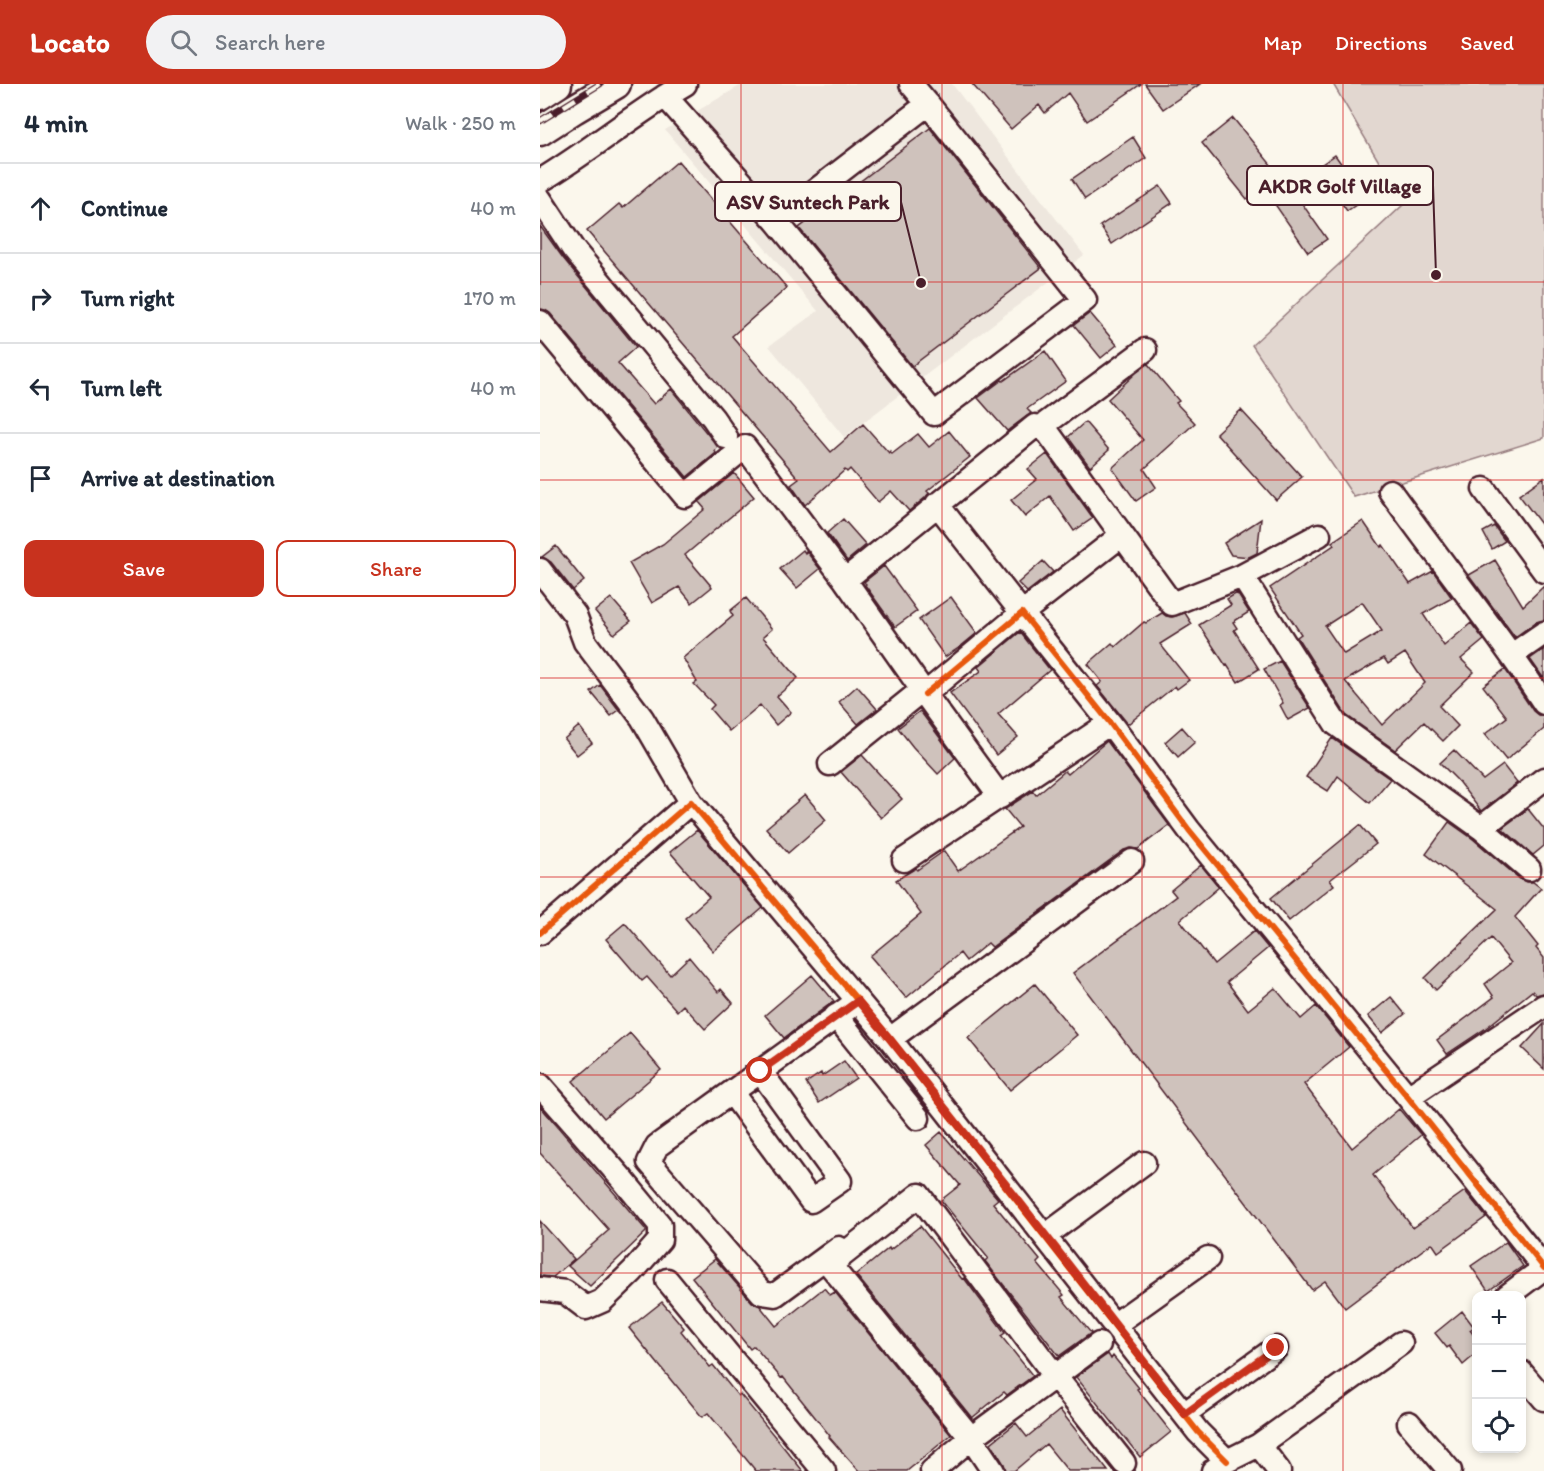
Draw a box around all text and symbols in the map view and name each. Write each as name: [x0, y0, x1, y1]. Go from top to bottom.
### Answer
search box: [146, 15, 566, 69]
text: Locato: [30, 25, 110, 59]
icon: search: [167, 26, 200, 59]
text: Search here: [215, 29, 325, 56]
text: Map: [1264, 30, 1302, 55]
text: Directions: [1335, 30, 1427, 55]
text: Saved: [1460, 30, 1514, 55]
text: 4 min: [24, 107, 88, 139]
text: Walk · 250 m: [405, 111, 516, 135]
callout: AKDR Golf Village: [1247, 166, 1433, 205]
text: AKDR Golf Village: [1258, 173, 1421, 199]
callout: ASV Suntech Park: [715, 182, 901, 221]
text: ASV Suntech Park: [726, 189, 891, 214]
icon: ahead: [24, 192, 57, 225]
text: Continue: [81, 195, 168, 222]
text: 40 m: [470, 196, 516, 220]
icon: right: [24, 282, 57, 315]
text: Turn right: [81, 285, 175, 312]
text: 170 m: [463, 286, 516, 310]
icon: left: [24, 372, 57, 405]
text: Turn left: [81, 375, 162, 402]
text: 40 m: [470, 376, 516, 400]
icon: arrive: [24, 462, 57, 495]
text: Arrive at destination: [81, 465, 275, 492]
button: Save: [24, 540, 264, 597]
button: Share: [276, 540, 516, 597]
route start: [746, 1057, 772, 1083]
map controls: [1472, 1291, 1526, 1453]
button: +: [1472, 1291, 1526, 1345]
route end: [1262, 1334, 1288, 1360]
button: −: [1472, 1345, 1526, 1399]
button: locate: [1472, 1399, 1526, 1453]

